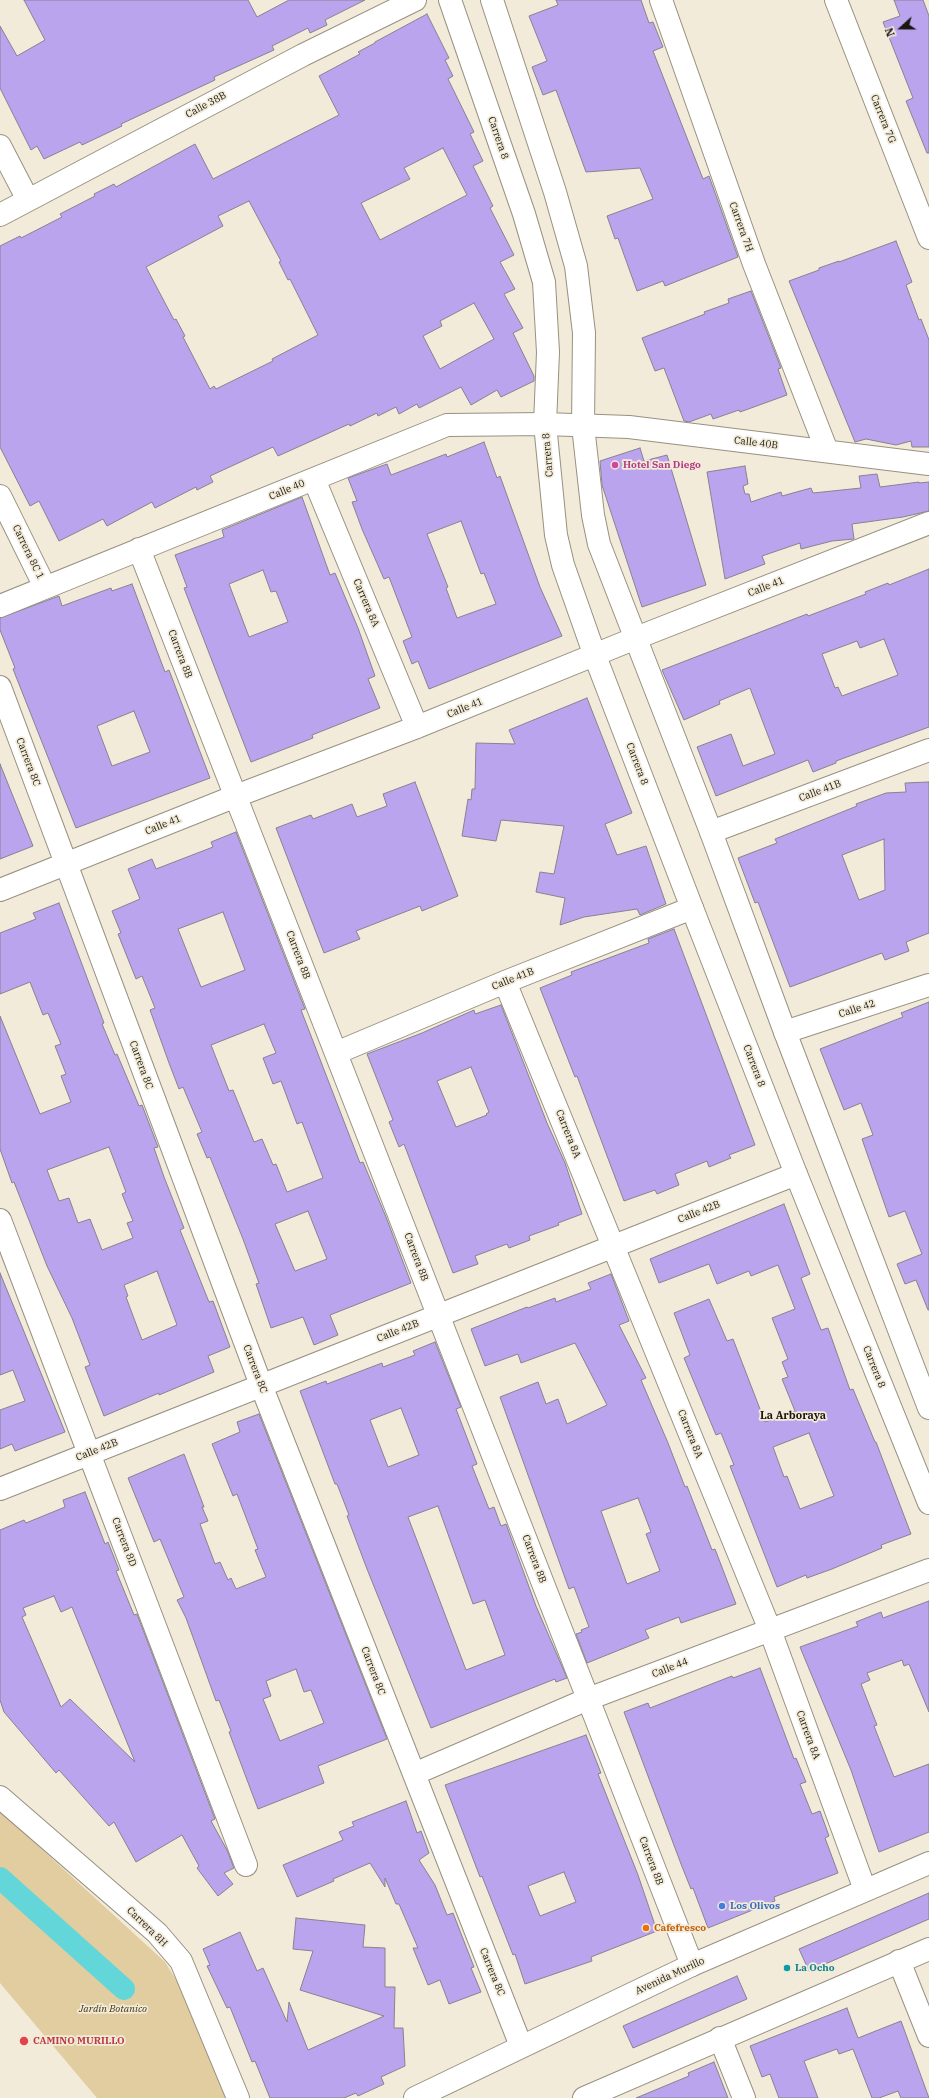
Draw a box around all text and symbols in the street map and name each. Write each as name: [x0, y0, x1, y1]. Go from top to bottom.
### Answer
north arrow: [881, 8, 921, 48]
text: N: [882, 26, 898, 39]
street label: Calle 38B: [184, 89, 228, 121]
street label: Carrera 7G: [868, 93, 898, 145]
street label: Carrera 8: [485, 115, 511, 161]
street label: Carrera 7H: [726, 200, 756, 254]
street label: Carrera 8: [540, 432, 556, 478]
street label: Calle 40B: [733, 434, 779, 452]
place label: Hotel San Diego: [623, 459, 701, 471]
marker: Hotel San Diego: [610, 460, 620, 470]
street label: Calle 40: [267, 477, 307, 503]
street label: Carrera 8C 1: [10, 523, 46, 581]
street label: Calle 41: [746, 575, 786, 599]
street label: Carrera 8A: [350, 577, 382, 629]
street label: Carrera 8B: [165, 628, 195, 680]
street label: Calle 41: [445, 695, 485, 721]
street label: Carrera 8C: [13, 736, 43, 788]
street label: Carrera 8: [623, 741, 651, 787]
street label: Calle 41B: [797, 777, 843, 805]
street label: Calle 41: [143, 812, 183, 838]
street label: Carrera 8B: [283, 929, 313, 981]
street label: Calle 41B: [490, 965, 536, 993]
street label: Calle 42: [837, 997, 877, 1021]
street label: Carrera 8C: [127, 1039, 155, 1091]
street label: Carrera 8: [740, 1043, 768, 1089]
street label: Carrera 8A: [553, 1108, 583, 1160]
street label: Calle 42B: [676, 1198, 722, 1226]
street label: Carrera 8B: [401, 1231, 431, 1283]
street label: Calle 42B: [375, 1317, 421, 1345]
street label: Carrera 8C: [240, 1343, 270, 1395]
street label: Carrera 8: [860, 1344, 888, 1390]
street label: Carrera 8A: [675, 1408, 705, 1460]
district label: La Arboraya: [760, 1409, 826, 1423]
street label: Calle 42B: [74, 1436, 120, 1464]
street label: Carrera 8D: [109, 1516, 139, 1568]
street label: Carrera 8B: [519, 1533, 549, 1585]
street label: Carrera 8C: [358, 1645, 388, 1697]
street label: Calle 44: [650, 1656, 690, 1680]
street label: Carrera 8A: [794, 1709, 822, 1761]
street label: Carrera 8B: [636, 1835, 666, 1887]
place label: Los Olivos: [730, 1900, 780, 1912]
marker: Los Olivos: [717, 1901, 727, 1911]
street label: Carrera 8H: [124, 1905, 170, 1949]
place label: Cafefresco: [654, 1922, 706, 1934]
marker: Cafefresco: [641, 1923, 651, 1933]
street label: Carrera 8C: [477, 1946, 507, 1998]
street label: Avenida Murillo: [634, 1955, 706, 1997]
place label: La Ocho: [795, 1962, 835, 1974]
marker: La Ocho: [782, 1963, 792, 1973]
park label: Jardín Botanico: [79, 2003, 147, 2015]
marker: CAMINO MURILLO: [18, 2035, 30, 2047]
place label: CAMINO MURILLO: [33, 2035, 125, 2047]

